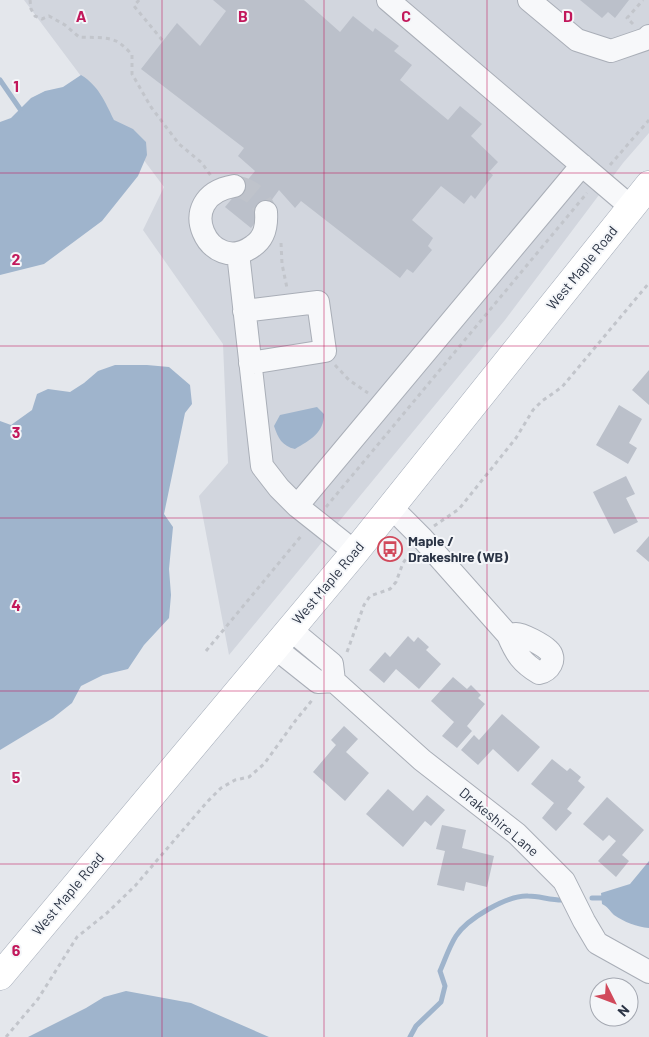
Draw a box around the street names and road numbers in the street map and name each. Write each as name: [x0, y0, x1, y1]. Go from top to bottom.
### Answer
street label: West Maple Road: [543, 222, 621, 313]
street label: West Maple Road: [288, 538, 367, 628]
street label: Drakeshire Lane: [456, 784, 542, 860]
street label: West Maple Road: [28, 849, 107, 939]

